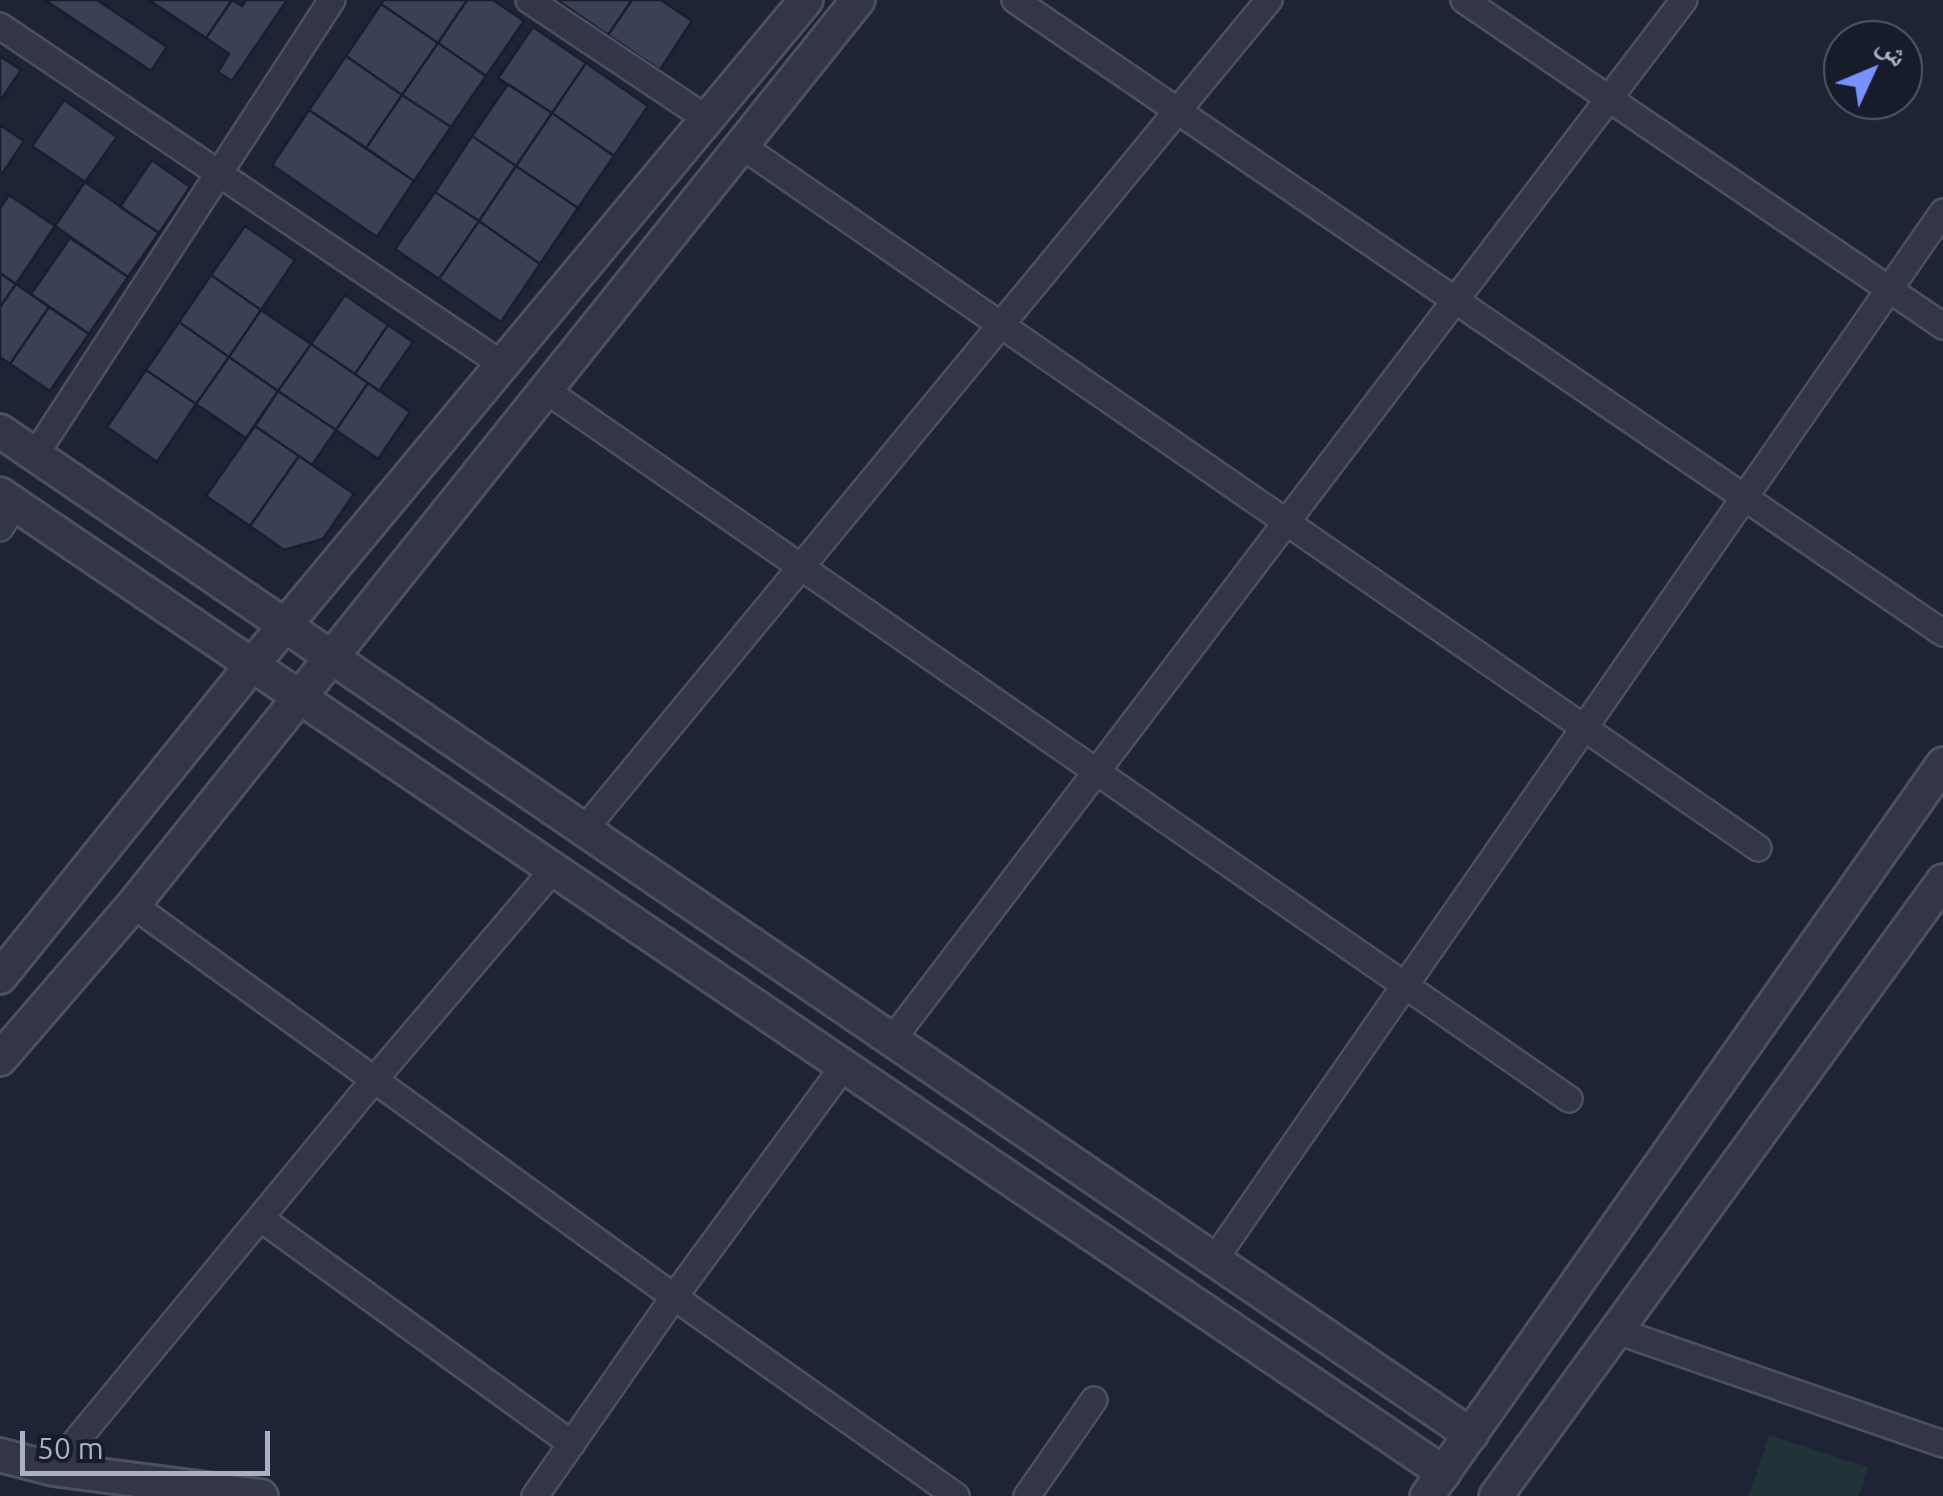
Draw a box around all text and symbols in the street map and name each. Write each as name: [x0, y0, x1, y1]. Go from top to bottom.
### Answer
north arrow: [1823, 20, 1923, 120]
text: ش: [1872, 29, 1915, 72]
scale bar: [25, 1411, 275, 1473]
text: 50 m: [37, 1431, 104, 1465]

